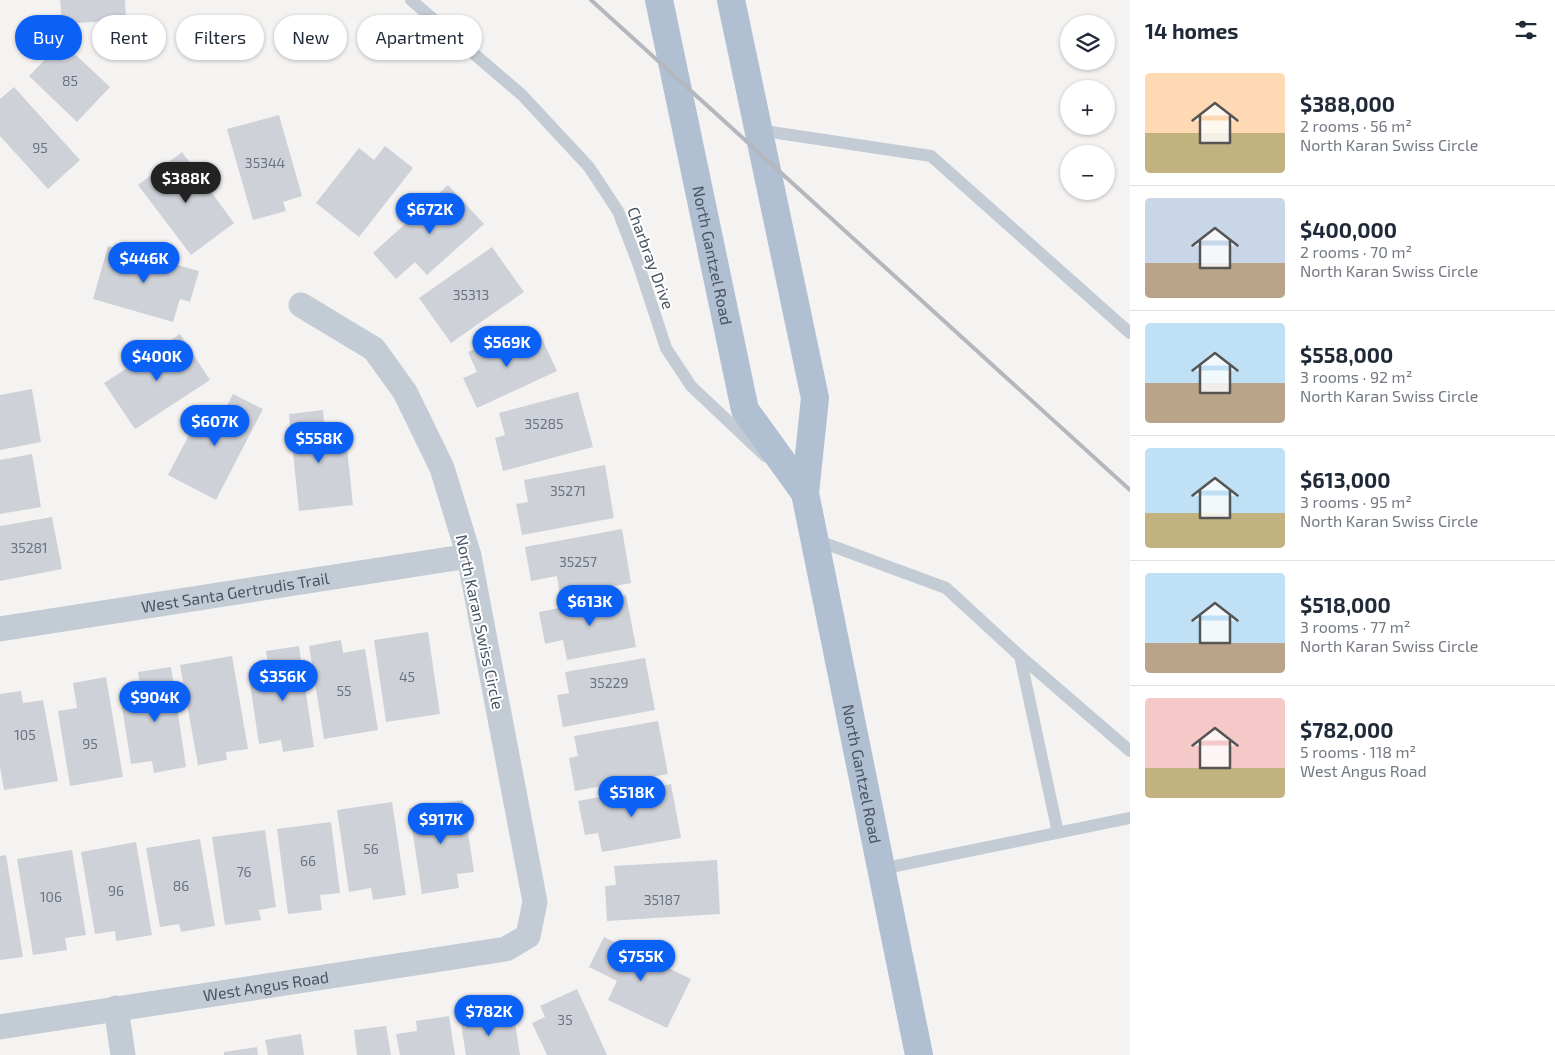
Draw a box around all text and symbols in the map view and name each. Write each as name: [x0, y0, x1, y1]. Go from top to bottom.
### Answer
chip: Buy: [15, 15, 82, 60]
chip: Rent: [92, 15, 166, 60]
chip: Filters: [176, 15, 264, 60]
chip: New: [274, 15, 347, 60]
chip: Apartment: [357, 15, 482, 60]
map controls: [1060, 15, 1115, 200]
button: layers: [1060, 15, 1115, 70]
icon: filters: [1512, 16, 1540, 44]
text: 14 homes: [1145, 18, 1239, 43]
house number: 85: [62, 72, 78, 89]
button: +: [1060, 80, 1115, 135]
text: $388,000: [1300, 91, 1395, 116]
icon: home: [1185, 93, 1245, 153]
text: 2 rooms · 56 m²: [1300, 116, 1412, 135]
text: North Karan Swiss Circle: [1300, 135, 1478, 154]
house number: 95: [32, 139, 48, 156]
button: −: [1060, 145, 1115, 200]
house number: 35344: [245, 154, 285, 171]
pin: $388K: [151, 162, 221, 204]
text: $388K: [162, 168, 210, 187]
street label: North Gantzel Road: [689, 184, 737, 327]
pin: $672K: [395, 192, 465, 235]
text: $672K: [407, 199, 453, 218]
street label: Charbray Drive: [624, 204, 679, 312]
text: $400,000: [1300, 217, 1397, 242]
icon: home: [1185, 218, 1245, 278]
pin: $446K: [109, 242, 179, 284]
text: 2 rooms · 70 m²: [1300, 242, 1412, 261]
text: $446K: [119, 248, 169, 267]
text: North Karan Swiss Circle: [1300, 261, 1478, 280]
house number: 35313: [453, 286, 489, 303]
pin: $569K: [472, 326, 542, 368]
text: $569K: [483, 332, 531, 351]
pin: $400K: [122, 340, 192, 382]
text: $558,000: [1300, 342, 1393, 367]
icon: home: [1185, 343, 1245, 403]
text: $400K: [132, 346, 182, 365]
text: 3 rooms · 92 m²: [1300, 367, 1412, 386]
text: North Karan Swiss Circle: [1300, 386, 1478, 405]
pin: $607K: [180, 404, 250, 447]
text: $607K: [191, 411, 239, 430]
house number: 35285: [524, 415, 564, 432]
pin: $558K: [284, 422, 354, 464]
text: $558K: [295, 428, 343, 447]
text: $613,000: [1300, 467, 1390, 492]
icon: home: [1185, 468, 1245, 528]
house number: 35271: [550, 482, 586, 499]
text: 3 rooms · 95 m²: [1300, 492, 1412, 511]
text: North Karan Swiss Circle: [1300, 511, 1478, 530]
street label: North Karan Swiss Circle: [453, 533, 508, 711]
house number: 35281: [10, 539, 48, 556]
house number: 35257: [559, 553, 597, 570]
street label: West Santa Gertrudis Trail: [140, 568, 331, 616]
pin: $613K: [555, 584, 625, 627]
text: $613K: [568, 591, 612, 610]
text: $518,000: [1300, 592, 1391, 617]
icon: home: [1185, 593, 1245, 653]
text: 3 rooms · 77 m²: [1300, 617, 1411, 636]
text: North Karan Swiss Circle: [1300, 636, 1478, 655]
pin: $356K: [248, 660, 318, 702]
text: $356K: [260, 666, 306, 685]
house number: 45: [399, 668, 415, 685]
house number: 35229: [589, 674, 629, 691]
pin: $904K: [120, 680, 190, 723]
house number: 55: [336, 682, 352, 699]
text: $904K: [130, 687, 180, 706]
street label: North Gantzel Road: [839, 703, 886, 845]
text: $782,000: [1300, 717, 1393, 742]
icon: home: [1185, 718, 1245, 778]
house number: 105: [14, 726, 36, 743]
house number: 95: [82, 735, 98, 752]
text: 5 rooms · 118 m²: [1300, 742, 1416, 761]
text: West Angus Road: [1300, 761, 1427, 780]
pin: $518K: [597, 776, 667, 818]
text: $518K: [609, 782, 655, 801]
pin: $917K: [406, 802, 476, 845]
text: $917K: [419, 809, 463, 828]
house number: 56: [363, 840, 379, 857]
house number: 66: [300, 852, 316, 869]
house number: 76: [236, 863, 252, 880]
house number: 86: [173, 877, 189, 894]
house number: 96: [108, 882, 124, 899]
house number: 106: [40, 888, 62, 905]
house number: 35187: [644, 891, 680, 908]
pin: $755K: [606, 940, 676, 982]
text: $755K: [618, 946, 664, 965]
street label: West Angus Road: [202, 966, 330, 1005]
pin: $782K: [454, 994, 524, 1037]
text: $782K: [465, 1001, 513, 1020]
house number: 35: [557, 1011, 573, 1028]

